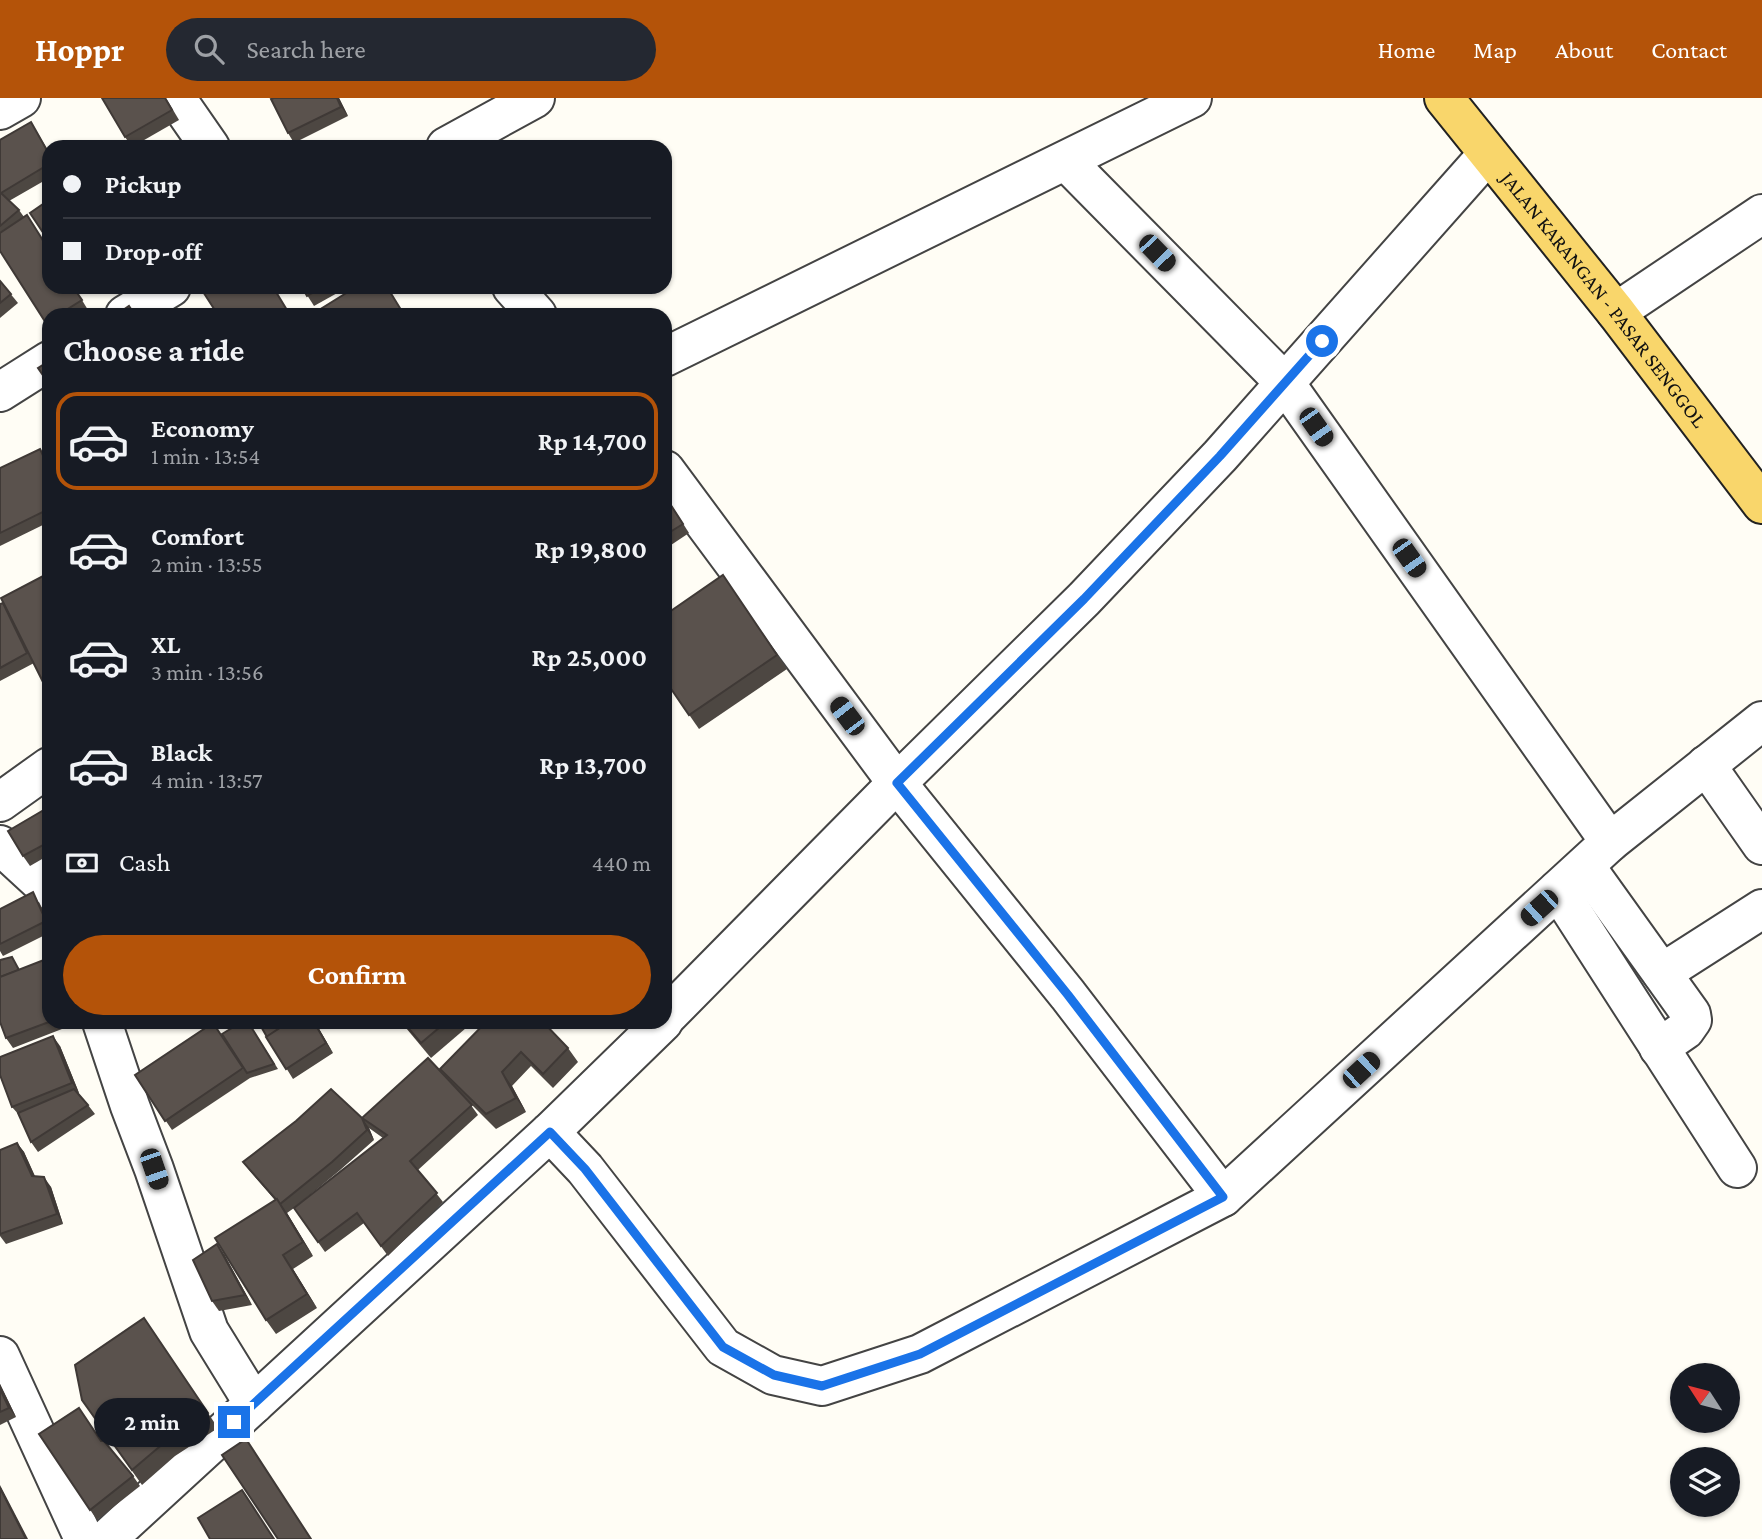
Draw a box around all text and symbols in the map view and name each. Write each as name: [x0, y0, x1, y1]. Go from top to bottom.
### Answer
search box: [166, 18, 656, 81]
icon: search: [190, 30, 228, 68]
text: Hoppr: [35, 31, 124, 68]
text: Search here: [246, 35, 366, 64]
text: Home: [1378, 36, 1435, 63]
text: Map: [1473, 36, 1517, 63]
text: About: [1555, 36, 1613, 63]
text: Contact: [1651, 36, 1727, 63]
street label: JALAN KARANGAN - PASAR SENGGOL: [1495, 165, 1712, 433]
text: Pickup: [105, 170, 182, 199]
car: [1135, 231, 1180, 275]
text: Drop-off: [105, 237, 202, 266]
route start: [1306, 325, 1338, 357]
text: Choose a ride: [63, 332, 244, 368]
car: [1296, 404, 1337, 450]
icon: car: [67, 410, 130, 473]
text: Economy: [151, 414, 254, 443]
text: Rp 14,700: [538, 427, 647, 456]
text: 1 min · 13:54: [151, 443, 260, 469]
icon: car: [67, 518, 130, 581]
text: Comfort: [151, 522, 244, 551]
text: Rp 19,800: [535, 535, 647, 564]
car: [1389, 535, 1430, 581]
text: 2 min · 13:55: [151, 551, 263, 577]
icon: car: [67, 626, 130, 689]
text: XL: [151, 630, 180, 659]
text: Rp 25,000: [532, 643, 647, 672]
text: 3 min · 13:56: [151, 659, 264, 685]
car: [826, 693, 869, 739]
icon: car: [67, 734, 130, 797]
text: Black: [151, 738, 212, 767]
text: Rp 13,700: [539, 751, 647, 780]
text: 4 min · 13:57: [151, 767, 263, 793]
icon: cash: [63, 844, 101, 882]
text: Cash: [119, 848, 170, 877]
text: 440 m: [592, 850, 651, 876]
car: [1517, 886, 1562, 930]
button: Confirm: [63, 935, 651, 1015]
car: [1339, 1048, 1384, 1092]
car: [138, 1146, 171, 1192]
north arrow: [1670, 1363, 1740, 1433]
map controls: [1670, 1363, 1740, 1517]
callout: 2 min: [94, 1398, 210, 1446]
route end: [218, 1406, 250, 1438]
text: 2 min: [124, 1409, 180, 1435]
button: layers: [1670, 1447, 1740, 1517]

